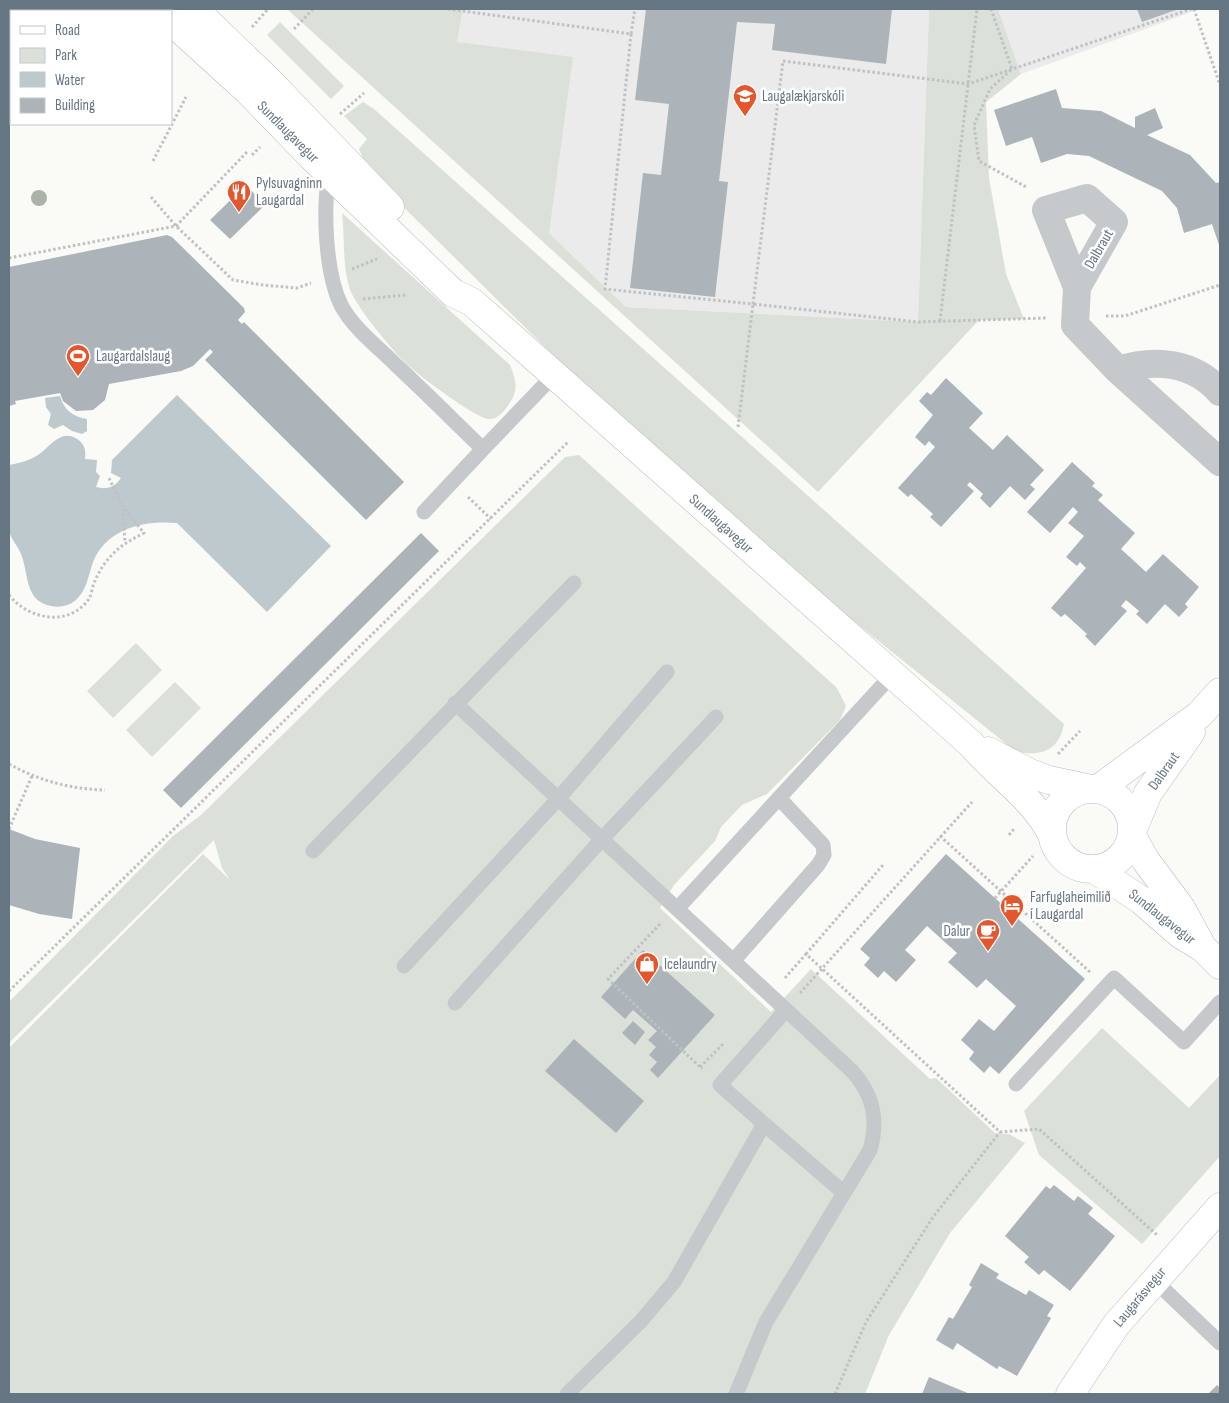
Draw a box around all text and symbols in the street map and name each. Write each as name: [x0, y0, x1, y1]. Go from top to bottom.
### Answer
legend: [10, 10, 172, 125]
text: Road: [55, 21, 80, 40]
text: Park: [55, 46, 77, 65]
text: Water: [55, 71, 86, 90]
school or university icon: Laugalækjarskóli: [732, 83, 758, 117]
place label: Laugalækjarskóli: [762, 87, 844, 106]
text: Building: [55, 96, 95, 115]
street label: Sundlaugavegur: [253, 97, 323, 167]
place label: Pylsuvagninn Laugardal: [256, 174, 322, 210]
restaurant icon: Pylsuvagninn Laugardal: [226, 179, 252, 213]
street label: Dalbraut: [1080, 225, 1118, 272]
sports icon: Laugardalslaug: [65, 343, 91, 377]
place label: Laugardalslaug: [96, 347, 170, 366]
street label: Sundlaugavegur: [685, 490, 758, 558]
street label: Dalbraut: [1144, 748, 1184, 794]
street label: Sundlaugavegur: [1125, 885, 1200, 950]
place label: Farfuglaheimilið í Laugardal: [1030, 888, 1111, 924]
hotel icon: Farfuglaheimilið í Laugardal: [999, 893, 1025, 927]
cafe icon: Dalur: [975, 918, 1001, 952]
place label: Dalur: [944, 922, 971, 941]
shop icon: Icelaundry: [634, 951, 660, 985]
place label: Icelaundry: [664, 955, 717, 974]
street label: Laugarásvegur: [1109, 1263, 1171, 1331]

